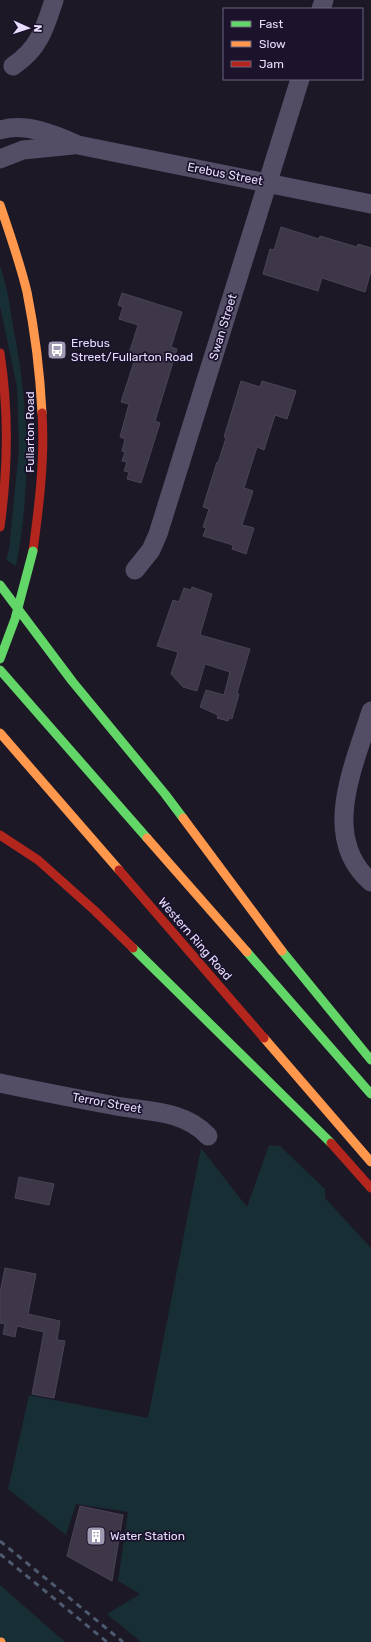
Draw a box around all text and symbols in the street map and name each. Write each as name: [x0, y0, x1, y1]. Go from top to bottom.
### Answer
north arrow: [8, 8, 48, 48]
legend: [223, 8, 363, 80]
text: Fast: [259, 17, 283, 31]
text: N: [31, 24, 44, 33]
text: Slow: [259, 37, 286, 51]
text: Jam: [259, 57, 284, 71]
street label: Erebus Street: [186, 160, 264, 188]
street label: Swan Street: [206, 292, 240, 362]
place label: Erebus Street/Fullarton Road: [71, 336, 193, 364]
bus stop icon: Erebus Street/Fullarton Road: [46, 339, 68, 361]
street label: Fullarton Road: [23, 391, 37, 473]
street label: Western Ring Road: [155, 895, 235, 983]
street label: Terror Street: [71, 1090, 143, 1116]
building icon: Water Station: [85, 1525, 107, 1547]
place label: Water Station: [110, 1529, 185, 1543]

